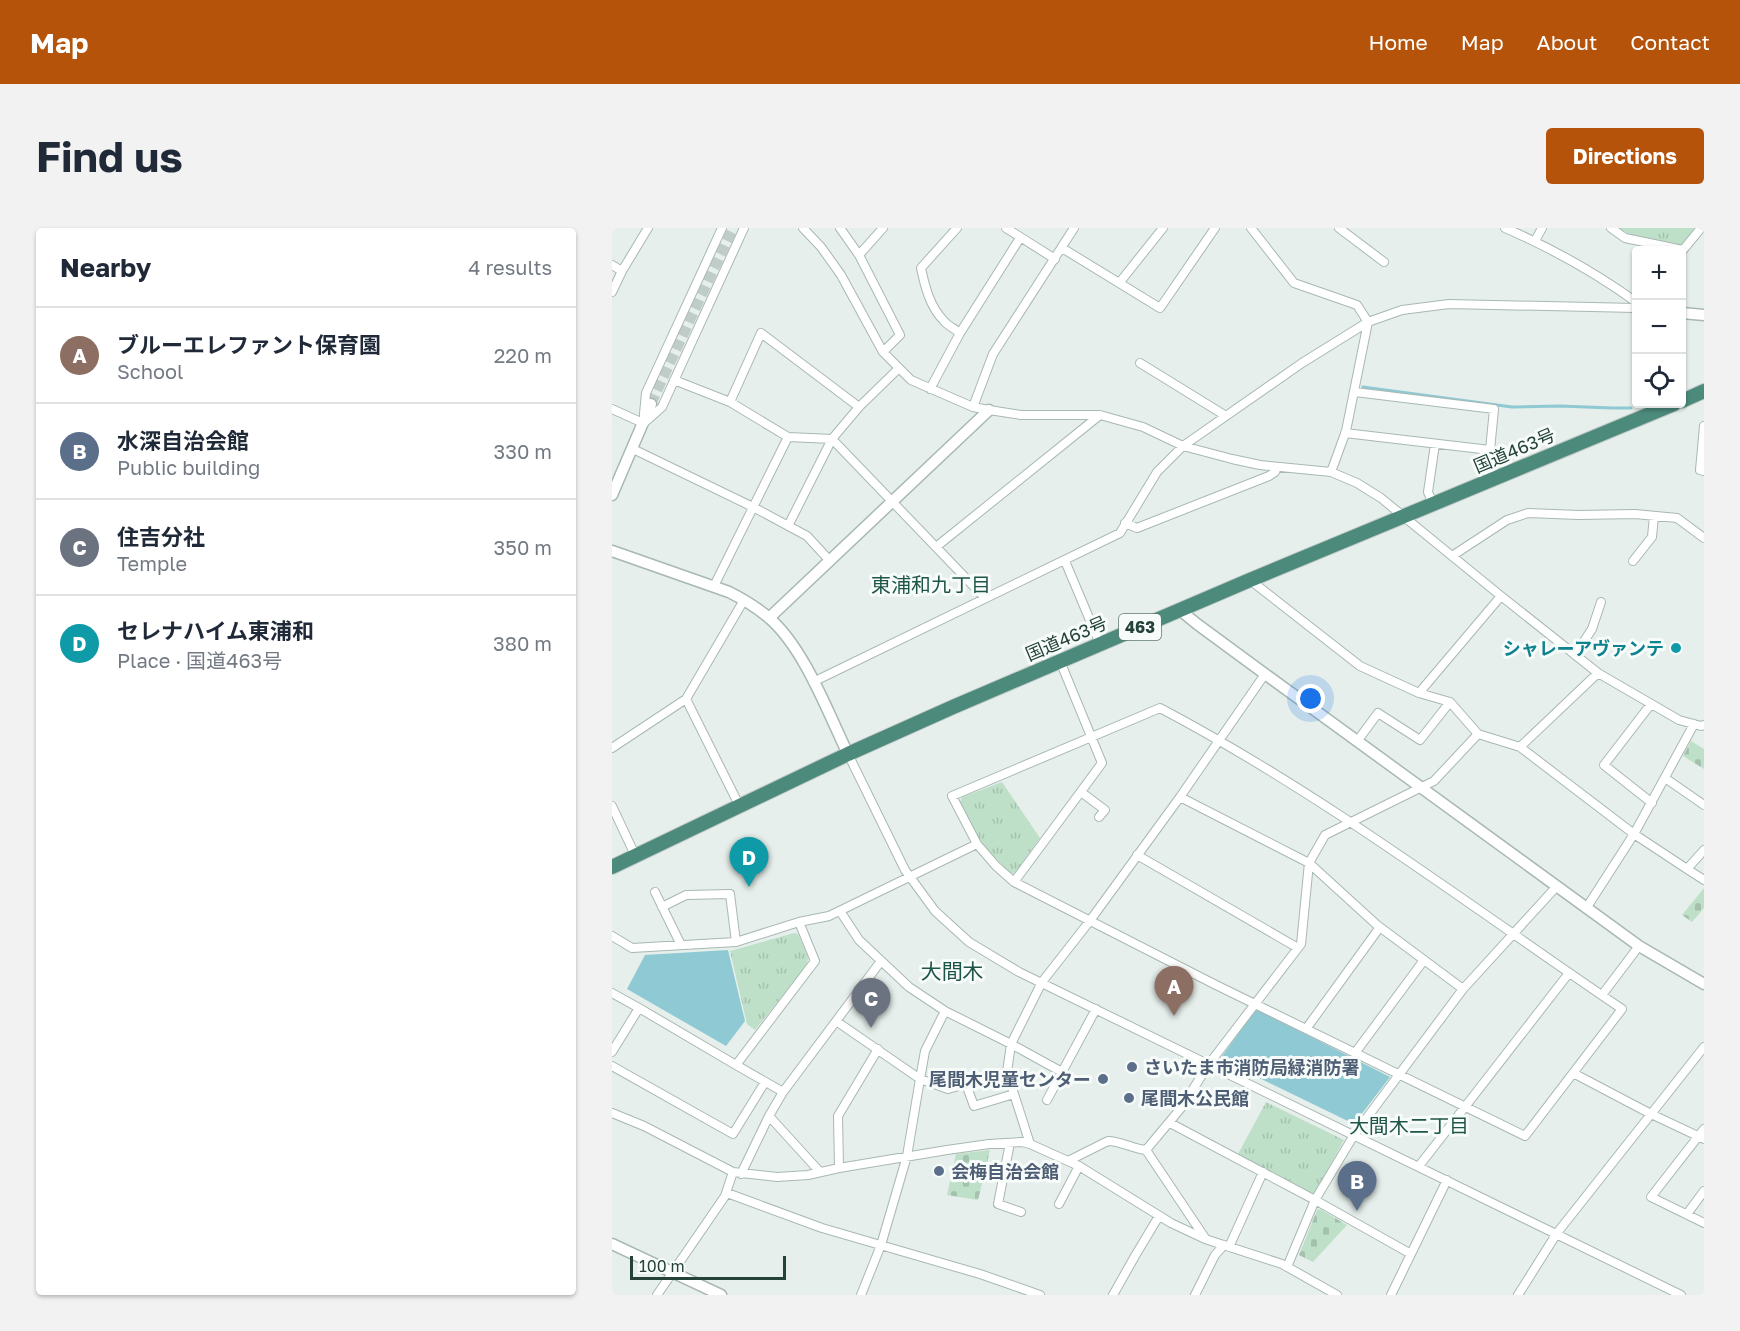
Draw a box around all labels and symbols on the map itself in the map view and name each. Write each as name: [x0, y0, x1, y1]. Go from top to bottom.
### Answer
street label: 国道463号: [1470, 423, 1558, 477]
district label: 東浦和九丁目: [871, 572, 991, 596]
street label: 国道463号: [1022, 611, 1110, 665]
road number: 463: [1119, 614, 1161, 640]
place label: シャレーアヴァンテ: [1503, 637, 1664, 659]
marker: シャレーアヴァンテ: [1669, 641, 1683, 655]
your location: [1296, 684, 1325, 713]
pin: D: [730, 838, 768, 887]
district label: 大間木: [921, 958, 984, 984]
pin: A: [1154, 966, 1194, 1016]
pin: C: [852, 978, 890, 1028]
place label: さいたま市消防局緑消防署: [1144, 1056, 1359, 1078]
marker: さいたま市消防局緑消防署: [1125, 1060, 1139, 1074]
place label: 尾間木児童センター: [929, 1068, 1091, 1090]
marker: 尾間木児童センター: [1096, 1072, 1110, 1086]
place label: 尾間木公民館: [1141, 1087, 1249, 1109]
marker: 尾間木公民館: [1122, 1091, 1136, 1105]
district label: 大間木二丁目: [1349, 1113, 1469, 1137]
place label: 会梅自治会館: [951, 1160, 1059, 1182]
pin: B: [1338, 1162, 1376, 1211]
marker: 会梅自治会館: [932, 1164, 946, 1178]
scale bar: [630, 1253, 786, 1280]

